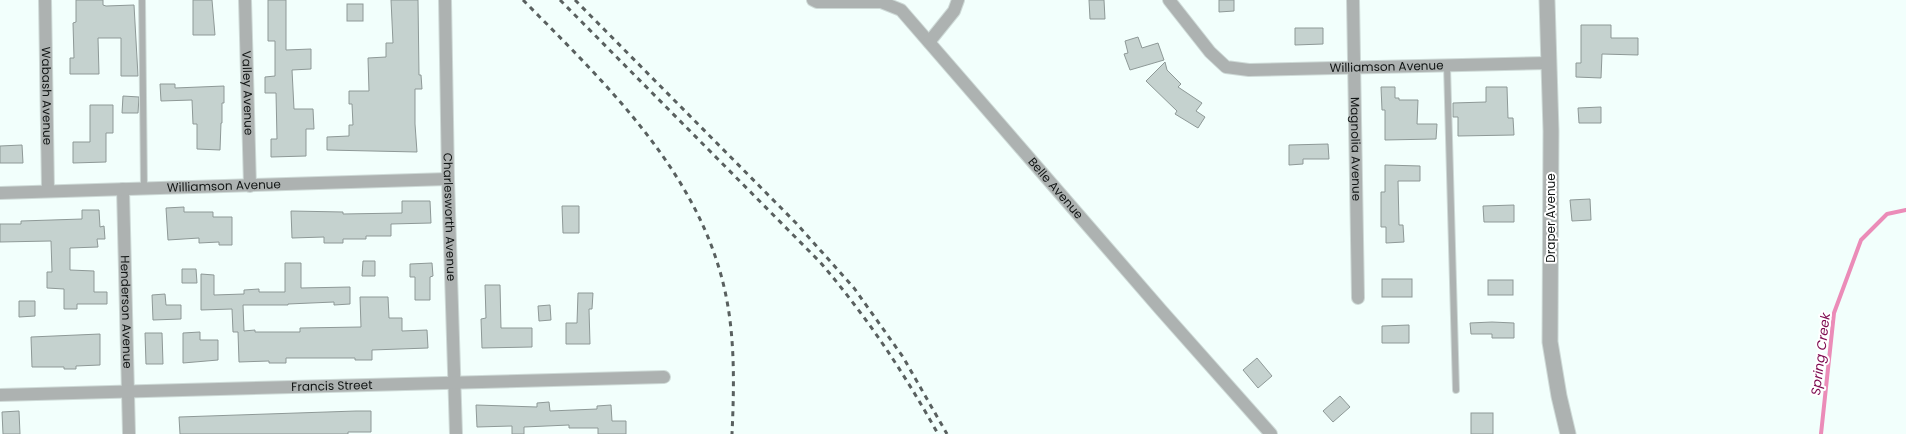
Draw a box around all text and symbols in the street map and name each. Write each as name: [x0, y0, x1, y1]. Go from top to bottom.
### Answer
street label: Wabash Avenue: [38, 47, 56, 145]
street label: Valley Avenue: [238, 50, 258, 136]
street label: Williamson Avenue: [1329, 56, 1444, 76]
street label: Magnolia Avenue: [1347, 97, 1365, 201]
street label: Charlesworth Avenue: [440, 153, 460, 281]
street label: Belle Avenue: [1024, 154, 1087, 222]
street label: Draper Avenue: [1542, 173, 1559, 263]
street label: Williamson Avenue: [167, 175, 281, 196]
street label: Henderson Avenue: [117, 255, 136, 369]
water label: Spring Creek: [1806, 310, 1835, 396]
street label: Francis Street: [291, 376, 373, 395]

